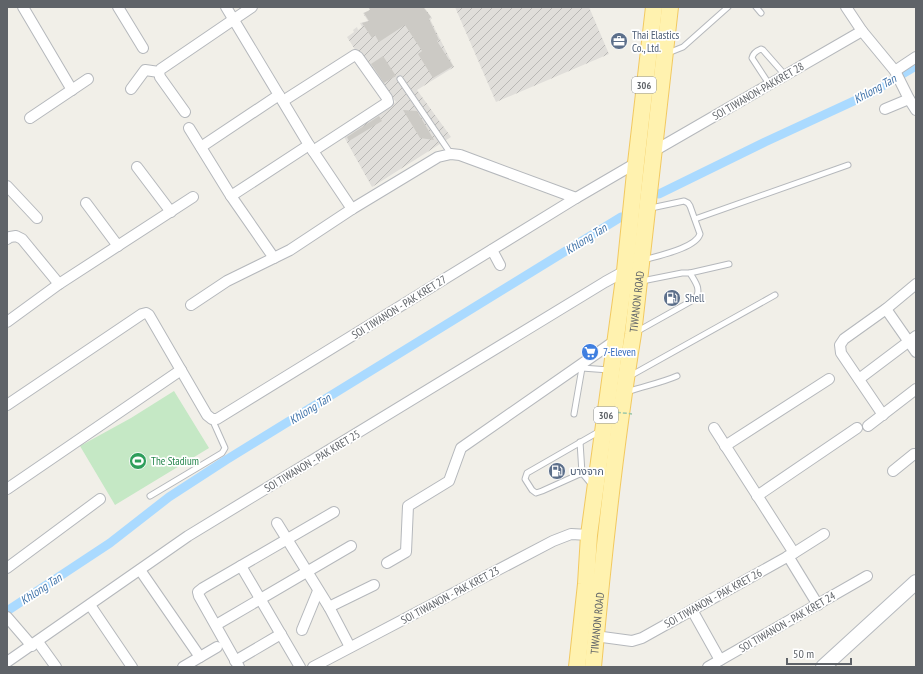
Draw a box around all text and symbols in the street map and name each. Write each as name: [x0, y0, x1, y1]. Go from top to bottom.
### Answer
place label: Thai Elastics Co., Ltd.: [632, 28, 680, 55]
office icon: Thai Elastics Co., Ltd.: [609, 31, 629, 51]
street label: SOI TIWANON-PAKKRET 28: [710, 59, 806, 123]
water label: Khlong Tan: [851, 70, 899, 106]
road number: 306: [632, 77, 656, 93]
water label: Khlong Tan: [562, 220, 610, 257]
street label: TIWANON ROAD: [626, 270, 647, 333]
street label: SOI TIWANON - PAK KRET 27: [349, 272, 449, 342]
fuel station icon: Shell: [662, 288, 682, 308]
place label: Shell: [685, 291, 705, 305]
supermarket icon: 7-Eleven: [580, 342, 600, 362]
place label: 7-Eleven: [603, 345, 636, 359]
water label: Khlong Tan: [286, 390, 334, 427]
road number: 306: [594, 407, 618, 423]
street label: SOI TIWANON - PAK KRET 25: [262, 427, 363, 495]
sports icon: The Stadium: [128, 451, 148, 471]
place label: The Stadium: [151, 454, 199, 468]
fuel station icon: บางจาก: [547, 461, 567, 481]
place label: บางจาก: [570, 464, 604, 478]
street label: SOI TIWANON - PAK KRET 23: [398, 563, 502, 627]
street label: SOI TIWANON - PAK KRET 26: [662, 565, 764, 631]
water label: Khlong Tan: [17, 569, 65, 607]
street label: SOI TIWANON - PAK KRET 24: [736, 589, 838, 655]
street label: TIWANON ROAD: [587, 592, 607, 655]
scale bar: [787, 640, 851, 666]
text: 50 m: [793, 646, 814, 661]

